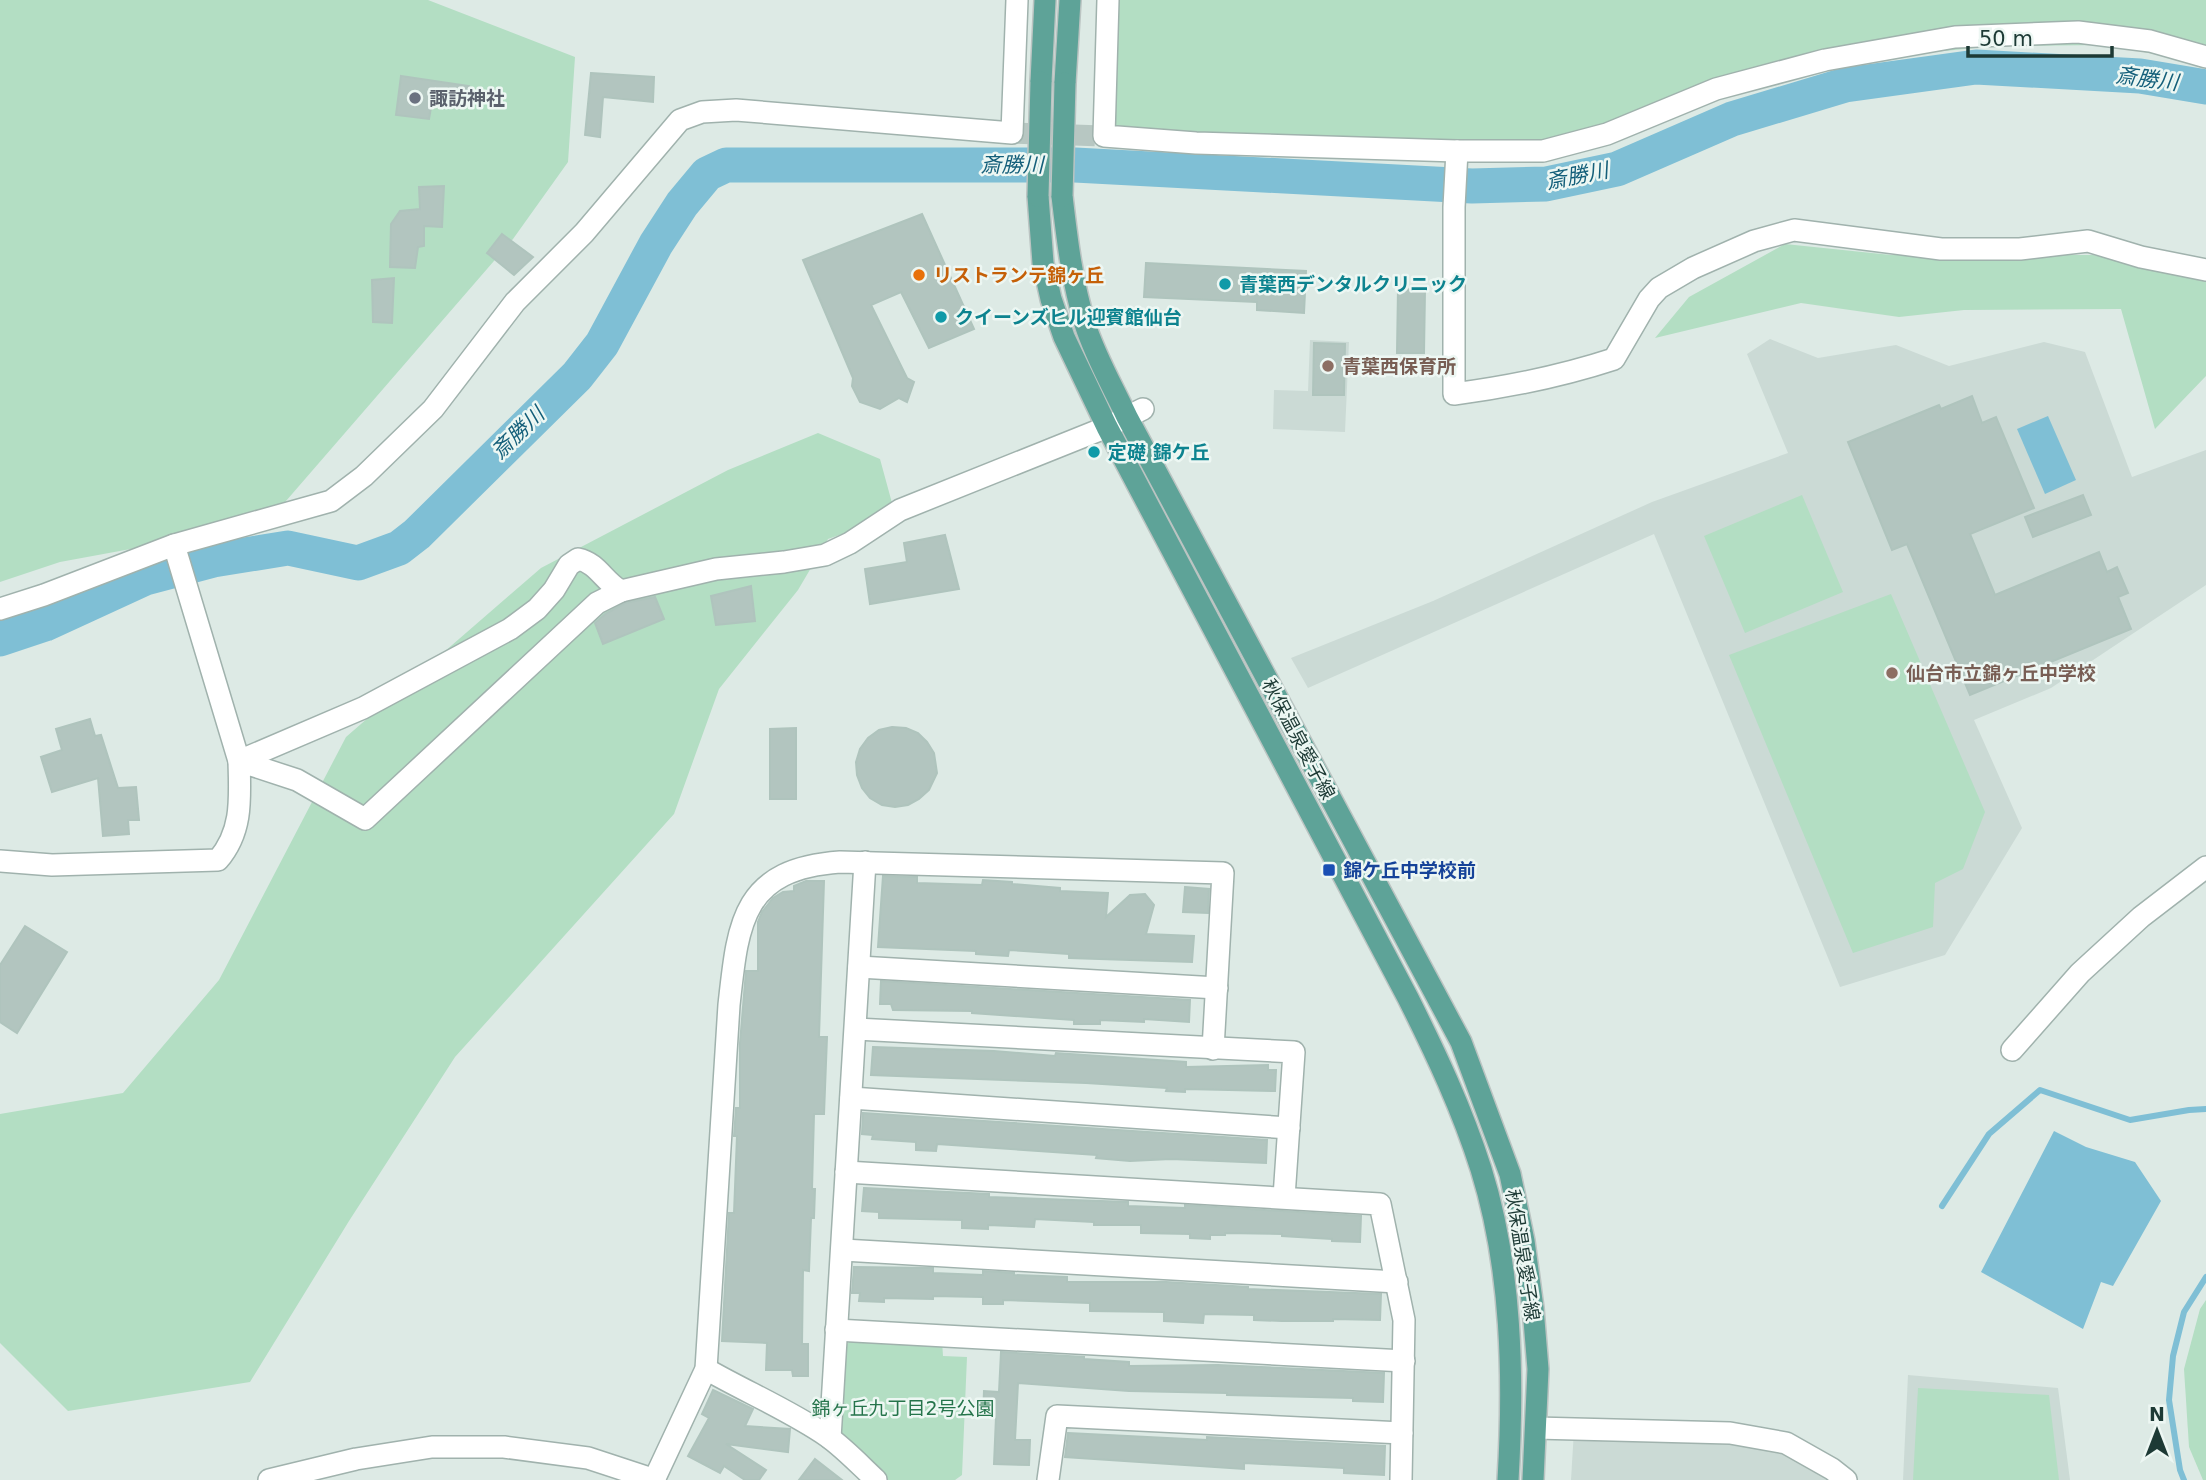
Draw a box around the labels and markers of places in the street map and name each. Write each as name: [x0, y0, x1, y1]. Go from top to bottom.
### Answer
place label: 諏訪神社: [429, 87, 505, 109]
marker: 諏訪神社: [407, 90, 423, 106]
place label: リストランテ錦ヶ丘: [933, 264, 1104, 286]
marker: リストランテ錦ヶ丘: [911, 267, 927, 283]
place label: 青葉西デンタルクリニック: [1239, 273, 1467, 295]
marker: 青葉西デンタルクリニック: [1217, 276, 1233, 292]
place label: クイーンズヒル迎賓館仙台: [955, 306, 1182, 328]
marker: クイーンズヒル迎賓館仙台: [933, 309, 949, 325]
place label: 青葉西保育所: [1342, 355, 1456, 377]
marker: 青葉西保育所: [1320, 358, 1336, 374]
place label: 定礎 錦ケ丘: [1108, 441, 1210, 463]
marker: 定礎 錦ケ丘: [1086, 444, 1102, 460]
place label: 仙台市立錦ヶ丘中学校: [1906, 662, 2096, 684]
marker: 仙台市立錦ヶ丘中学校: [1884, 665, 1900, 681]
place label: 錦ケ丘中学校前: [1343, 859, 1476, 881]
marker: 錦ケ丘中学校前: [1321, 862, 1337, 878]

